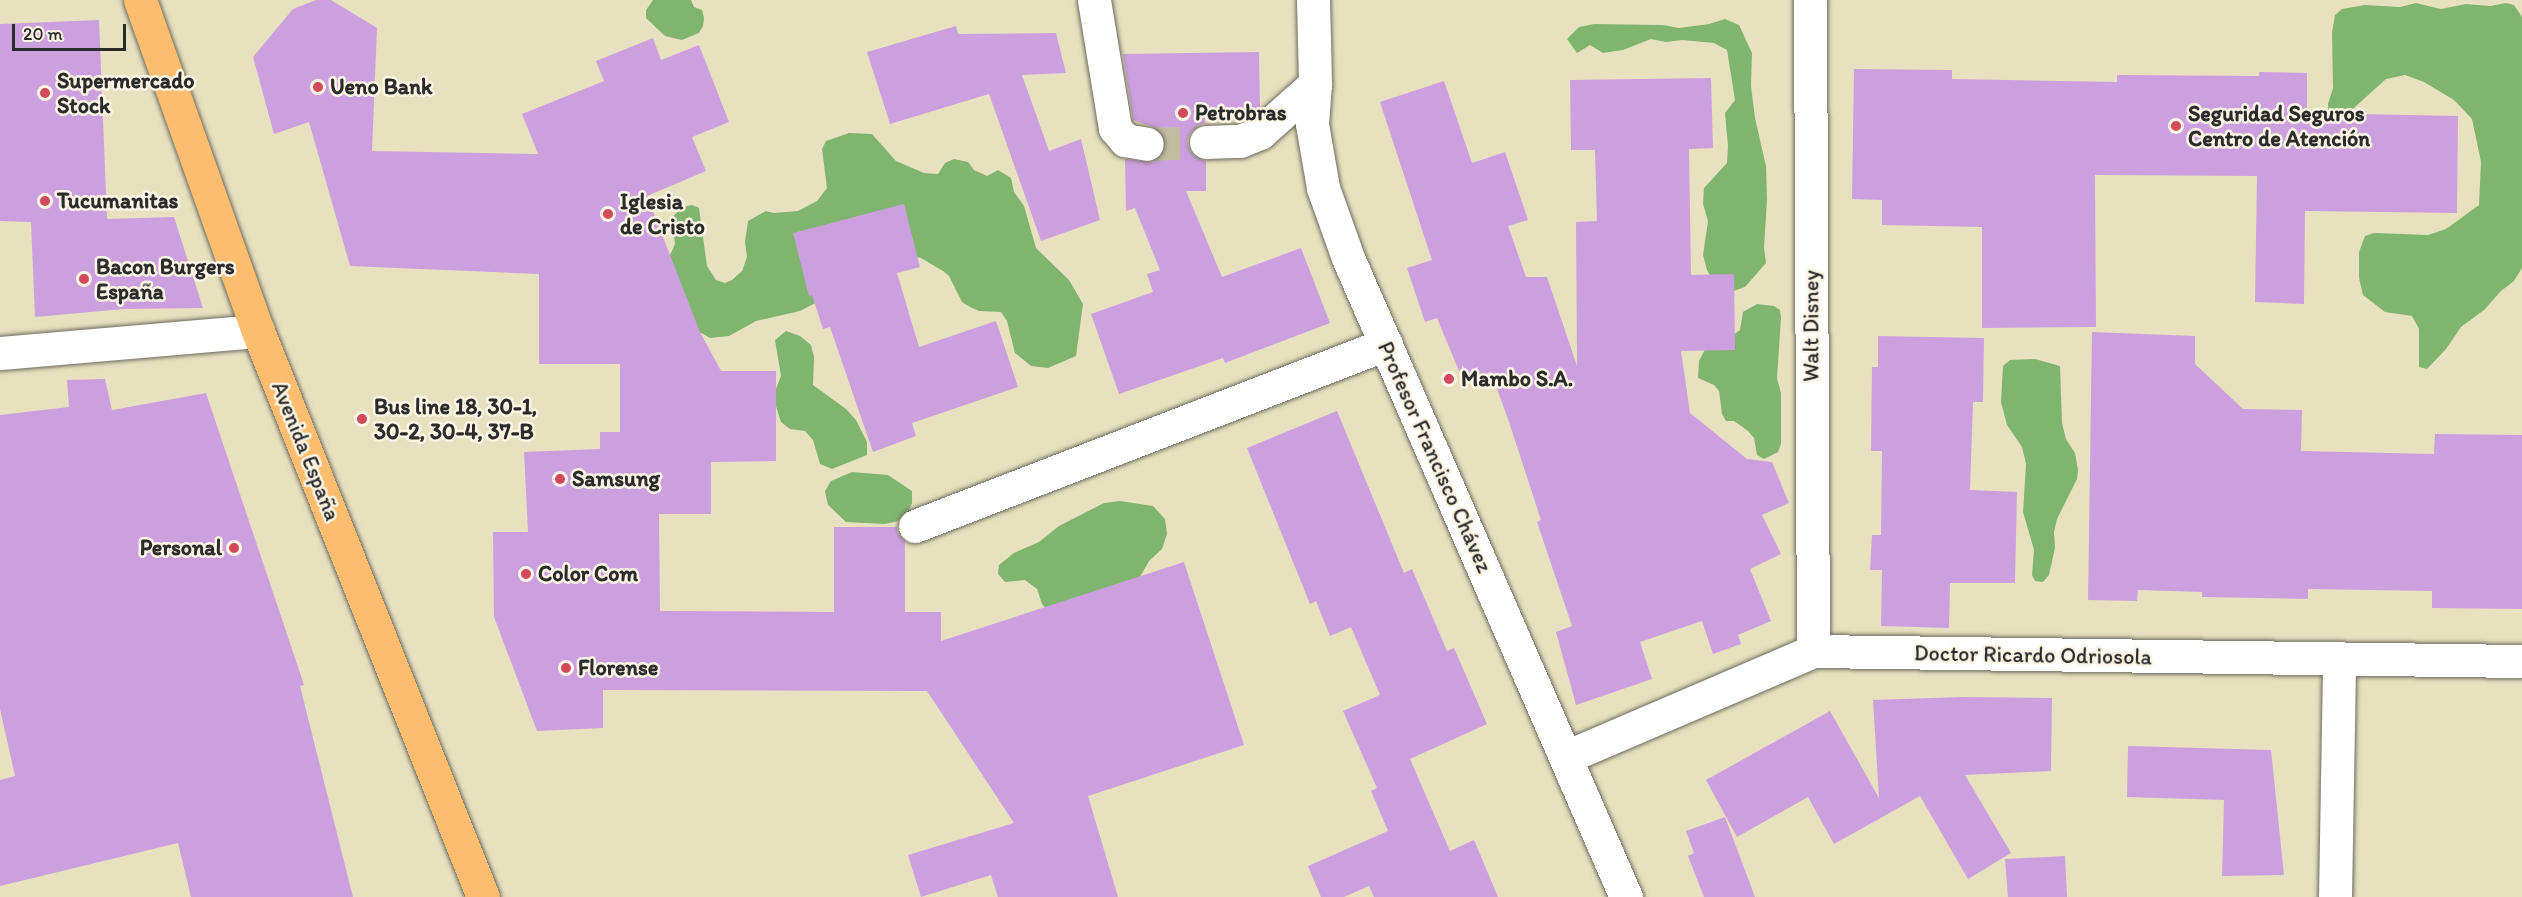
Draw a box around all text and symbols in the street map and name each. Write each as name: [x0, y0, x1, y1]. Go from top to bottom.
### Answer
scale bar: [15, 12, 129, 50]
text: 20 m: [23, 23, 63, 45]
place label: Supermercado Stock: [57, 67, 194, 118]
place label: Ueno Bank: [330, 74, 433, 100]
marker: Ueno Bank: [311, 80, 325, 94]
marker: Supermercado Stock: [38, 86, 52, 100]
place label: Petrobras: [1195, 100, 1287, 126]
place label: Seguridad Seguros Centro de Atención: [2188, 100, 2370, 152]
marker: Petrobras: [1176, 106, 1190, 120]
marker: Seguridad Seguros Centro de Atención: [2169, 119, 2183, 133]
place label: Tucumanitas: [57, 188, 178, 214]
place label: Iglesia de Cristo: [620, 188, 705, 240]
marker: Tucumanitas: [38, 194, 52, 208]
marker: Iglesia de Cristo: [601, 207, 615, 221]
place label: Bacon Burgers España: [96, 253, 235, 304]
street label: Walt Disney: [1798, 270, 1824, 382]
marker: Bacon Burgers España: [77, 272, 91, 286]
street label: Profesor Francisco Chávez: [1372, 338, 1498, 576]
place label: Mambo S.A.: [1461, 366, 1573, 392]
marker: Mambo S.A.: [1442, 372, 1456, 386]
street label: Avenida España: [266, 378, 346, 524]
place label: Bus line 18, 30-1, 30-2, 30-4, 37-B: [374, 393, 536, 445]
marker: Bus line 18, 30-1, 30-2, 30-4, 37-B: [355, 412, 369, 426]
place label: Samsung: [572, 466, 660, 492]
marker: Samsung: [553, 472, 567, 486]
place label: Personal: [140, 535, 222, 561]
marker: Personal: [227, 541, 241, 555]
place label: Color Com: [538, 561, 638, 587]
marker: Color Com: [519, 567, 533, 581]
street label: Doctor Ricardo Odriosola: [1914, 640, 2152, 670]
place label: Florense: [578, 655, 658, 681]
marker: Florense: [559, 661, 573, 675]

